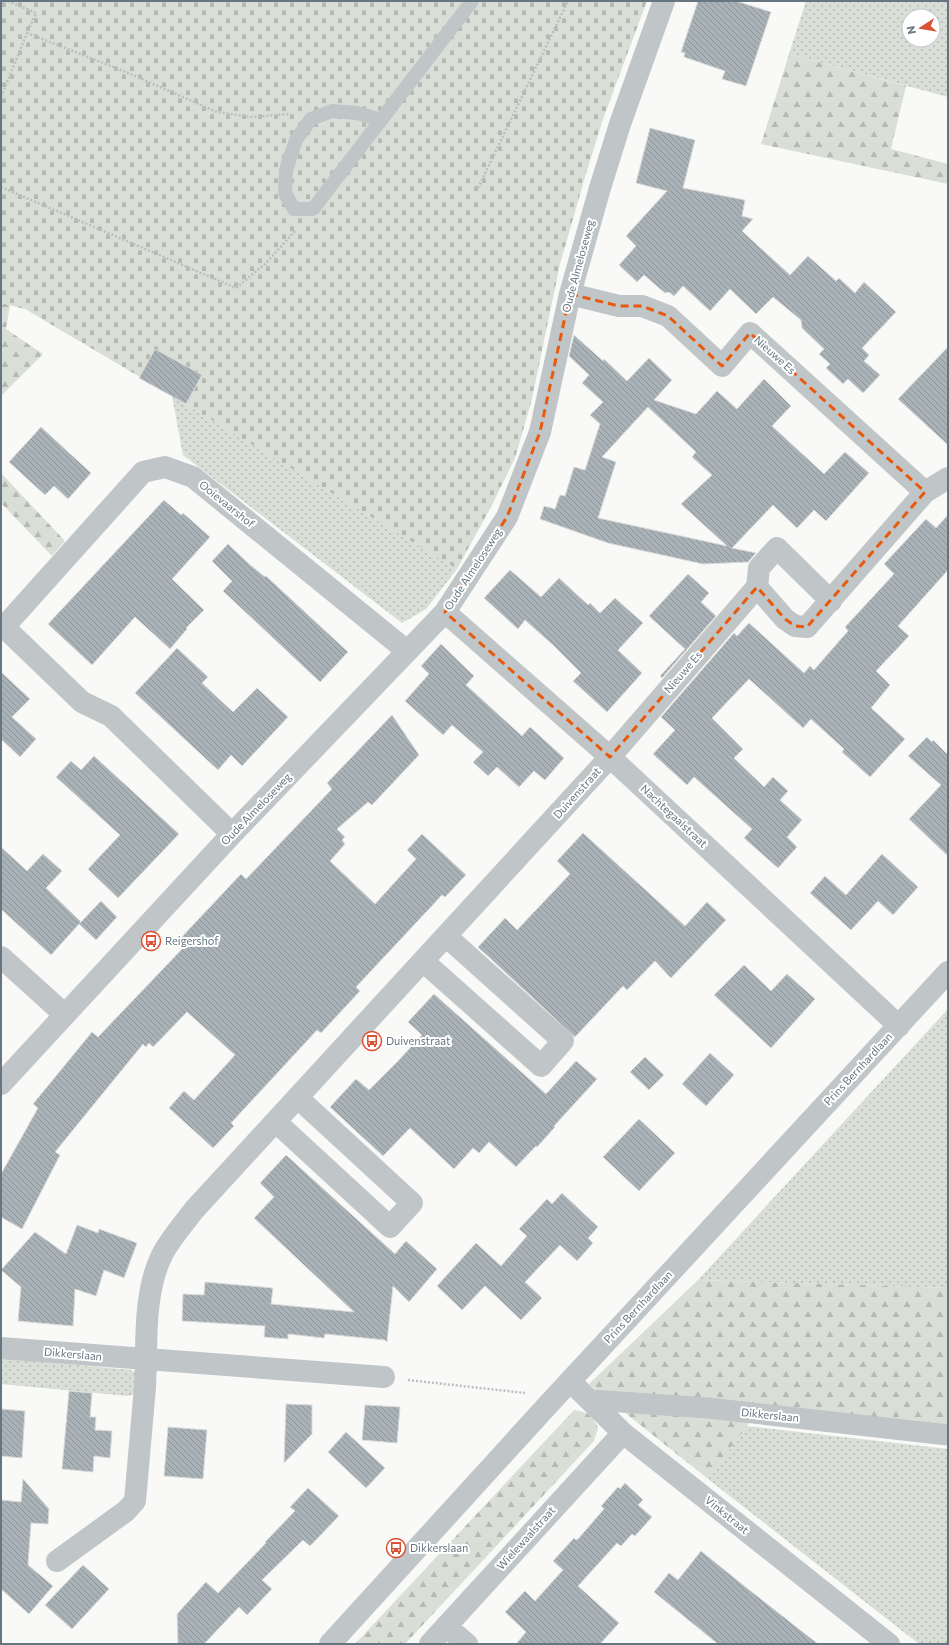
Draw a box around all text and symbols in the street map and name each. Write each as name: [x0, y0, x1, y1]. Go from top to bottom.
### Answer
north arrow: [901, 8, 941, 48]
text: N: [904, 25, 918, 36]
street label: Oude Almeloseweg: [559, 218, 596, 314]
street label: Nieuwe Es: [752, 333, 799, 377]
street label: Ooievaarshof: [197, 477, 258, 530]
street label: Oude Almeloseweg: [441, 525, 504, 612]
street label: Nieuwe Es: [661, 648, 704, 695]
street label: Duivenstraat: [550, 764, 603, 821]
street label: Oude Almeloseweg: [218, 770, 294, 848]
street label: Nachtegaalstraat: [638, 782, 711, 850]
bus stop icon: Reigershof: [140, 930, 162, 952]
place label: Reigershof: [165, 934, 219, 947]
bus stop icon: Duivenstraat: [361, 1030, 383, 1052]
street label: Prins Bernhardlaan: [821, 1030, 895, 1108]
place label: Duivenstraat: [386, 1034, 451, 1047]
street label: Prins Bernhardlaan: [601, 1268, 675, 1346]
street label: Dikkerslaan: [43, 1344, 103, 1363]
street label: Dikkerslaan: [740, 1405, 800, 1424]
street label: Vinkstraat: [703, 1493, 752, 1536]
street label: Wielewaalstraat: [494, 1503, 558, 1572]
bus stop icon: Dikkerslaan: [385, 1537, 407, 1559]
place label: Dikkerslaan: [410, 1541, 468, 1554]

